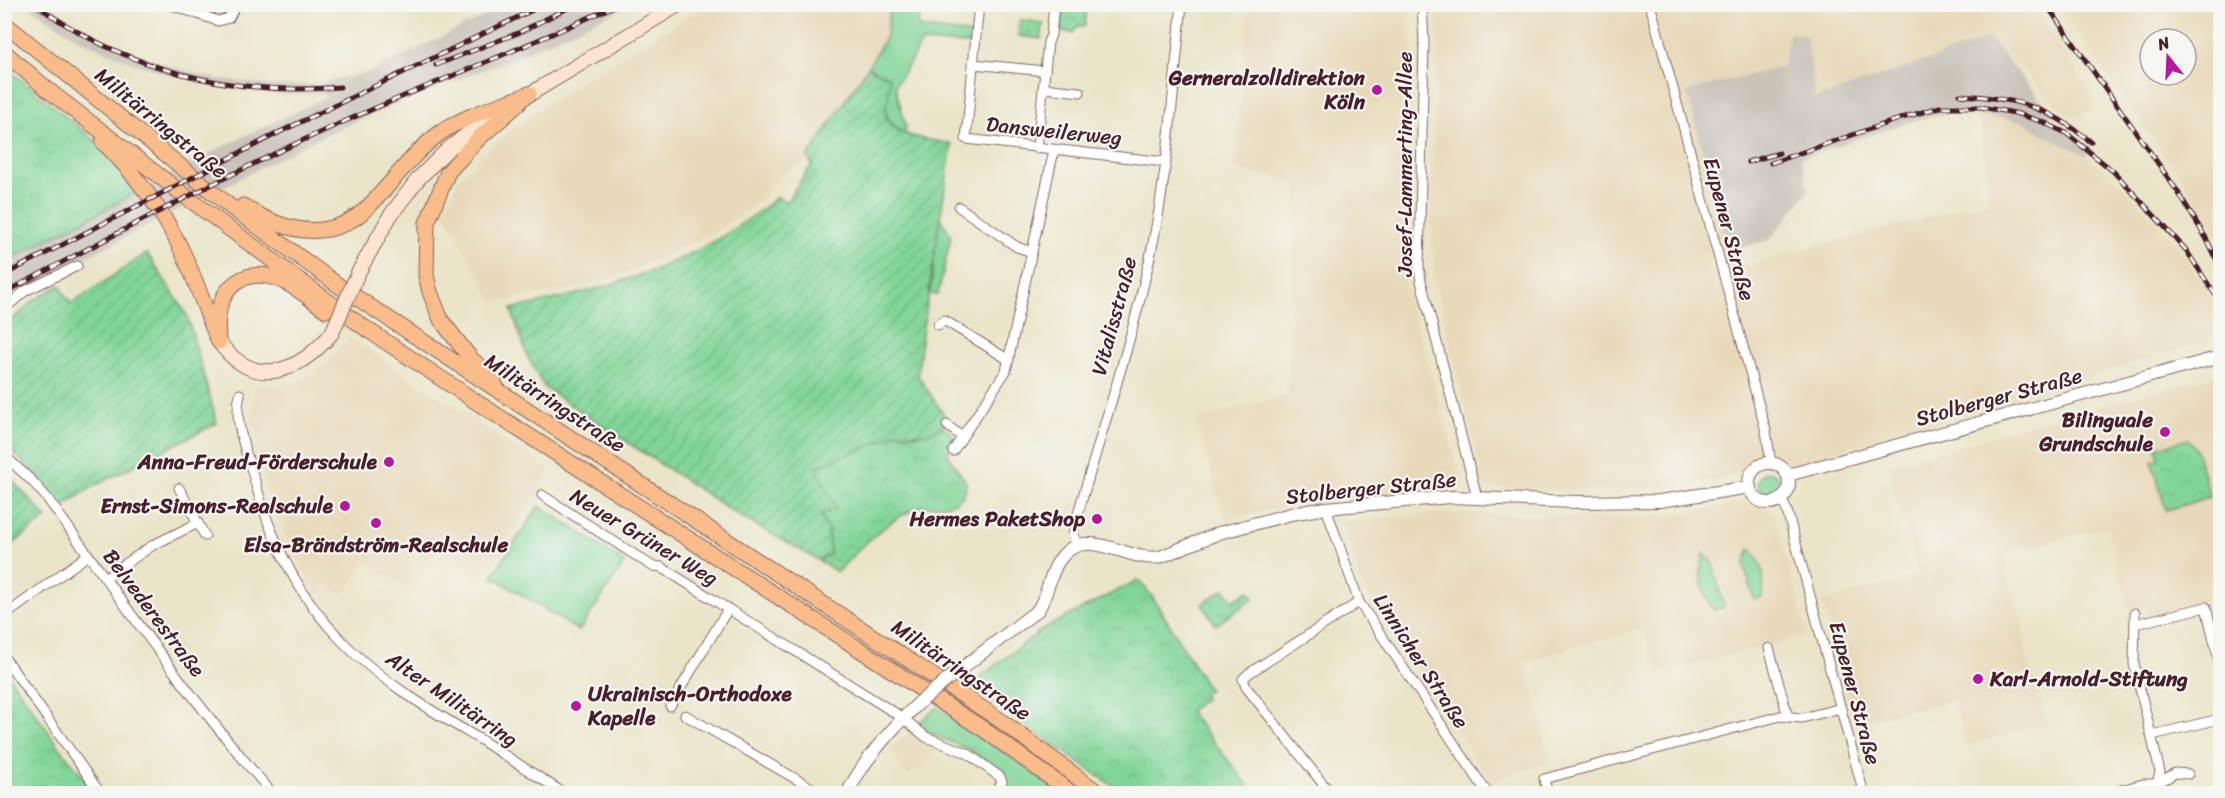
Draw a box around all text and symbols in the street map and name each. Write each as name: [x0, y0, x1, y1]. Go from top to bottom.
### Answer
north arrow: [2138, 27, 2198, 87]
text: N: [2153, 27, 2174, 59]
street label: Josef-Lammerting-Allee: [1386, 51, 1424, 278]
street label: Militärringstraße: [86, 57, 236, 189]
place label: Gerneralzolldirektion Köln: [1168, 59, 1366, 121]
marker: Gerneralzolldirektion Köln: [1370, 83, 1384, 97]
street label: Dansweilerweg: [984, 105, 1124, 157]
street label: Eupener Straße: [1692, 153, 1766, 305]
street label: Vitalisstraße: [1080, 252, 1148, 380]
street label: Militärringstraße: [476, 343, 634, 463]
street label: Stolberger Straße: [1911, 356, 2087, 438]
place label: Bilinguale Grundschule: [2038, 401, 2154, 463]
marker: Bilinguale Grundschule: [2158, 425, 2172, 439]
place label: Anna-Freud-Förderschule: [137, 443, 378, 481]
marker: Anna-Freud-Förderschule: [382, 455, 396, 469]
street label: Stolberger Straße: [1284, 460, 1458, 516]
street label: Neuer Grüner Weg: [562, 478, 726, 597]
place label: Ernst-Simons-Realschule: [100, 487, 334, 525]
marker: Ernst-Simons-Realschule: [338, 499, 352, 513]
place label: Hermes PaketShop: [908, 500, 1086, 538]
marker: Hermes PaketShop: [1090, 512, 1104, 526]
marker: Elsa-Brändström-Realschule: [369, 516, 383, 530]
place label: Elsa-Brändström-Realschule: [244, 526, 508, 564]
street label: Belvederestraße: [93, 540, 215, 686]
street label: Linnicher Straße: [1363, 585, 1479, 737]
street label: Militärringstraße: [883, 609, 1039, 731]
street label: Eupener Straße: [1818, 617, 1892, 769]
street label: Alter Militärring: [377, 640, 526, 758]
place label: Karl-Arnold-Stiftung: [1989, 660, 2188, 698]
marker: Karl-Arnold-Stiftung: [1971, 672, 1985, 686]
place label: Ukrainisch-Orthodoxe Kapelle: [587, 675, 793, 737]
marker: Ukrainisch-Orthodoxe Kapelle: [569, 699, 583, 713]

